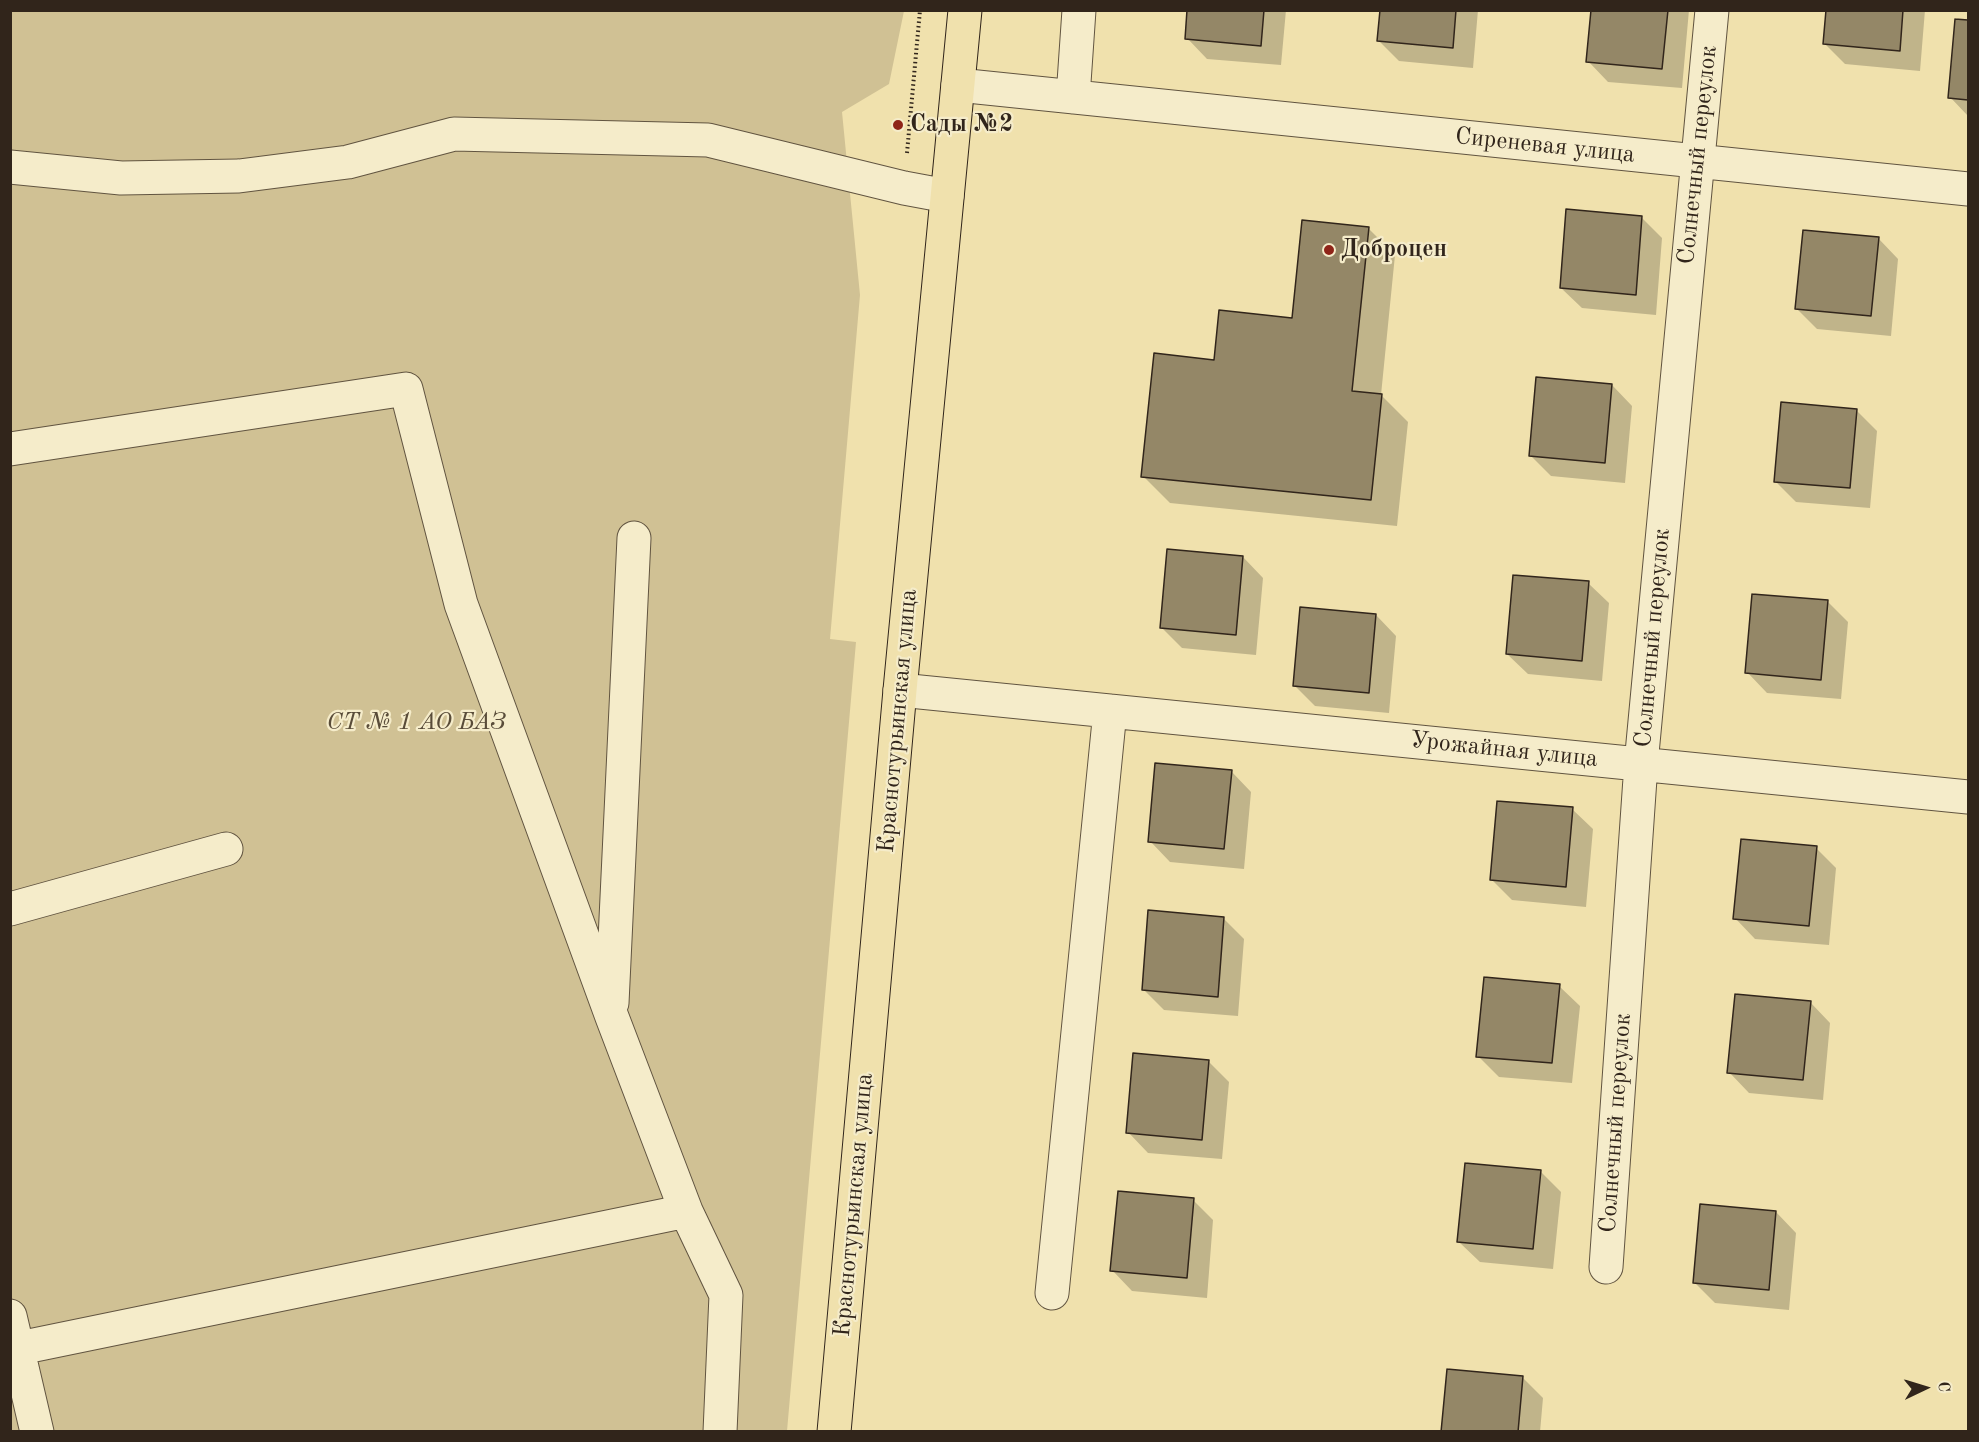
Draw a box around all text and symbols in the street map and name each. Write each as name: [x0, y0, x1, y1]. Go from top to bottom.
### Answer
street label: Солнечный переулок: [1672, 44, 1724, 266]
place label: Сады №2: [910, 111, 1013, 139]
marker: Сады №2: [891, 118, 905, 132]
street label: Сиреневая улица: [1454, 122, 1636, 170]
place label: Доброцен: [1341, 236, 1447, 264]
marker: Доброцен: [1322, 243, 1336, 257]
street label: Солнечный переулок: [1629, 527, 1677, 749]
street label: Краснотурьинская улица: [872, 588, 924, 854]
park label: СТ № 1 АО БАЗ: [327, 709, 505, 737]
street label: Урожайная улица: [1409, 726, 1599, 774]
street label: Солнечный переулок: [1594, 1012, 1638, 1234]
street label: Краснотурьинская улица: [828, 1072, 880, 1338]
north arrow: [1895, 1358, 1955, 1418]
text: С: [1935, 1381, 1951, 1393]

